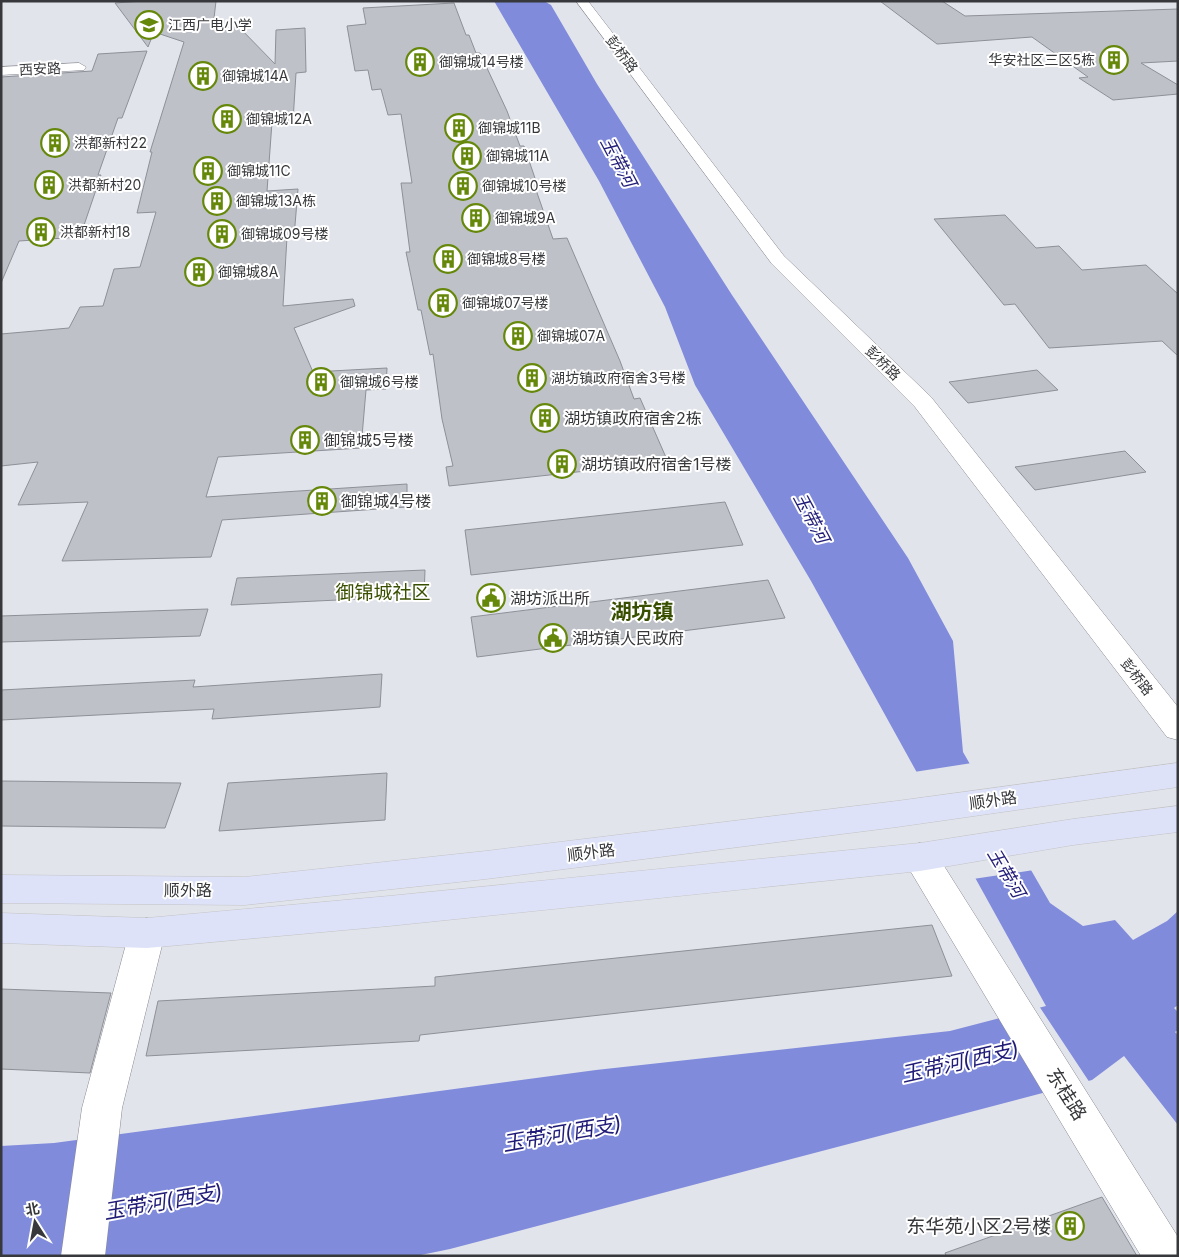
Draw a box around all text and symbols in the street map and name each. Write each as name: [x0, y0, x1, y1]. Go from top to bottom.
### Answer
school or university icon: 江西广电小学: [134, 10, 164, 40]
place label: 江西广电小学: [168, 16, 252, 33]
street label: 彭桥路: [603, 32, 642, 76]
building icon: 华安社区三区5栋: [1099, 45, 1129, 75]
building icon: 御锦城14号楼: [405, 47, 435, 77]
place label: 华安社区三区5栋: [988, 51, 1095, 68]
place label: 御锦城14号楼: [439, 53, 524, 70]
street label: 西安路: [19, 59, 61, 78]
building icon: 御锦城14A: [188, 61, 218, 91]
place label: 御锦城14A: [222, 67, 289, 84]
building icon: 御锦城12A: [212, 104, 242, 134]
place label: 御锦城12A: [246, 110, 312, 127]
building icon: 御锦城11B: [444, 113, 474, 143]
place label: 御锦城11B: [478, 119, 541, 136]
building icon: 洪都新村22: [40, 128, 70, 158]
water label: 玉带河: [596, 133, 642, 193]
place label: 洪都新村22: [74, 134, 147, 151]
building icon: 御锦城11A: [452, 141, 482, 171]
place label: 御锦城11A: [486, 147, 549, 164]
building icon: 御锦城11C: [193, 156, 223, 186]
place label: 御锦城11C: [227, 162, 291, 179]
building icon: 洪都新村20: [34, 170, 64, 200]
building icon: 御锦城10号楼: [448, 171, 478, 201]
place label: 洪都新村20: [68, 176, 141, 193]
place label: 御锦城10号楼: [482, 177, 567, 194]
building icon: 御锦城13A栋: [202, 186, 232, 216]
place label: 御锦城13A栋: [236, 192, 316, 209]
building icon: 御锦城9A: [461, 203, 491, 233]
place label: 御锦城9A: [495, 209, 556, 226]
building icon: 洪都新村18: [26, 217, 56, 247]
building icon: 御锦城09号楼: [207, 219, 237, 249]
place label: 洪都新村18: [60, 223, 130, 240]
place label: 御锦城09号楼: [241, 225, 329, 242]
building icon: 御锦城8号楼: [433, 244, 463, 274]
place label: 御锦城8号楼: [467, 250, 546, 267]
building icon: 御锦城8A: [184, 257, 214, 287]
place label: 御锦城8A: [218, 263, 279, 280]
building icon: 御锦城07号楼: [428, 288, 458, 318]
place label: 御锦城07号楼: [462, 294, 548, 311]
building icon: 御锦城07A: [503, 321, 533, 351]
place label: 御锦城07A: [537, 327, 605, 344]
street label: 彭桥路: [862, 342, 904, 383]
building icon: 湖坊镇政府宿舍3号楼: [517, 363, 547, 393]
building icon: 御锦城6号楼: [306, 367, 336, 397]
place label: 湖坊镇政府宿舍3号楼: [551, 369, 686, 386]
place label: 御锦城6号楼: [340, 373, 419, 390]
building icon: 湖坊镇政府宿舍2栋: [530, 403, 560, 433]
place label: 湖坊镇政府宿舍2栋: [564, 408, 702, 428]
building icon: 御锦城5号楼: [290, 425, 320, 455]
place label: 御锦城5号楼: [324, 430, 414, 450]
building icon: 湖坊镇政府宿舍1号楼: [547, 449, 577, 479]
place label: 湖坊镇政府宿舍1号楼: [581, 454, 732, 474]
building icon: 御锦城4号楼: [307, 486, 337, 516]
water label: 玉带河: [789, 489, 835, 549]
place label: 御锦城4号楼: [341, 491, 431, 511]
district label: 御锦城社区: [335, 581, 431, 604]
public building icon: 湖坊派出所: [476, 583, 506, 613]
place label: 湖坊派出所: [510, 588, 590, 608]
district label: 湖坊镇: [611, 599, 674, 624]
public building icon: 湖坊镇人民政府: [538, 623, 568, 653]
place label: 湖坊镇人民政府: [572, 628, 684, 648]
street label: 彭桥路: [1118, 655, 1157, 698]
street label: 顺外路: [968, 787, 1018, 813]
street label: 顺外路: [566, 839, 616, 865]
water label: 玉带河: [984, 844, 1031, 904]
street label: 顺外路: [164, 880, 212, 900]
water label: 玉带河(西支): [898, 1036, 1021, 1087]
street label: 东桂路: [1042, 1064, 1091, 1125]
water label: 玉带河(西支): [501, 1111, 623, 1156]
water label: 玉带河(西支): [102, 1179, 224, 1224]
north arrow: [10, 1197, 60, 1247]
text: 北: [24, 1199, 41, 1218]
building icon: 东华苑小区2号楼: [1055, 1211, 1085, 1241]
place label: 东华苑小区2号楼: [906, 1215, 1051, 1238]

